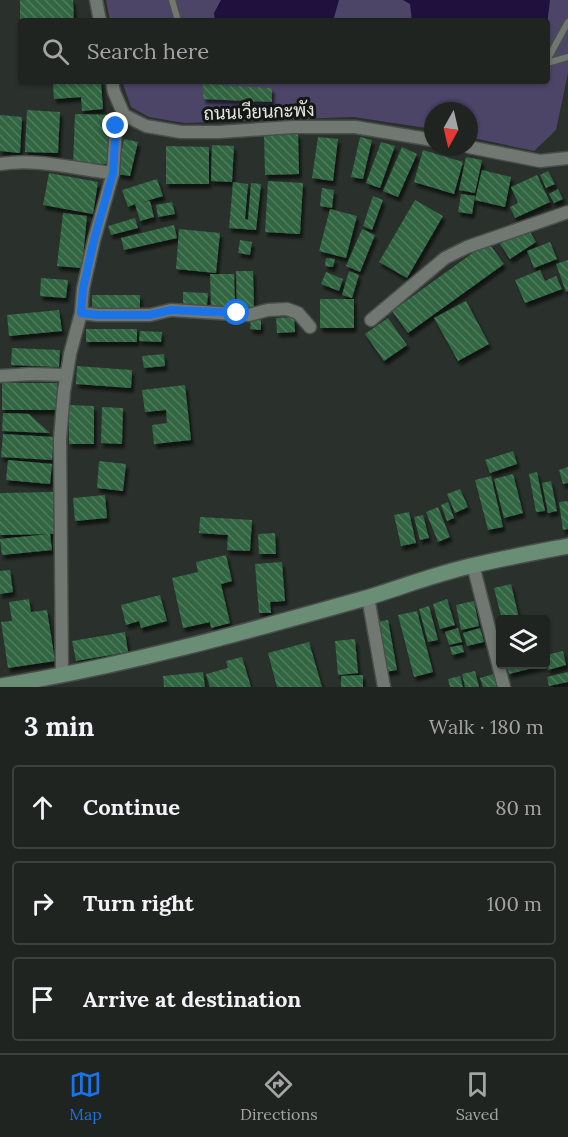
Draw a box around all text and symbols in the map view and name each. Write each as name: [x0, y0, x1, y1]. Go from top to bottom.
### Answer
search box: [18, 18, 550, 84]
icon: search: [39, 35, 72, 68]
text: Search here: [87, 37, 209, 65]
street label: ถนนเวียนกะพัง: [203, 97, 315, 125]
north arrow: [424, 102, 478, 156]
route end: [102, 112, 128, 138]
route start: [223, 299, 249, 325]
map controls: [496, 615, 550, 669]
button: layers: [496, 615, 550, 669]
text: 3 min: [24, 710, 94, 743]
text: Walk · 180 m: [429, 714, 544, 739]
icon: ahead: [26, 791, 59, 824]
text: Continue: [83, 793, 180, 821]
text: 80 m: [495, 795, 542, 820]
icon: right: [26, 887, 59, 920]
text: Turn right: [83, 889, 194, 917]
text: 100 m: [487, 891, 542, 916]
icon: arrive: [26, 983, 59, 1016]
text: Arrive at destination: [83, 985, 301, 1013]
tab: Map: [69, 1068, 102, 1124]
tab: Directions: [240, 1068, 318, 1124]
tab: Saved: [456, 1068, 499, 1124]

